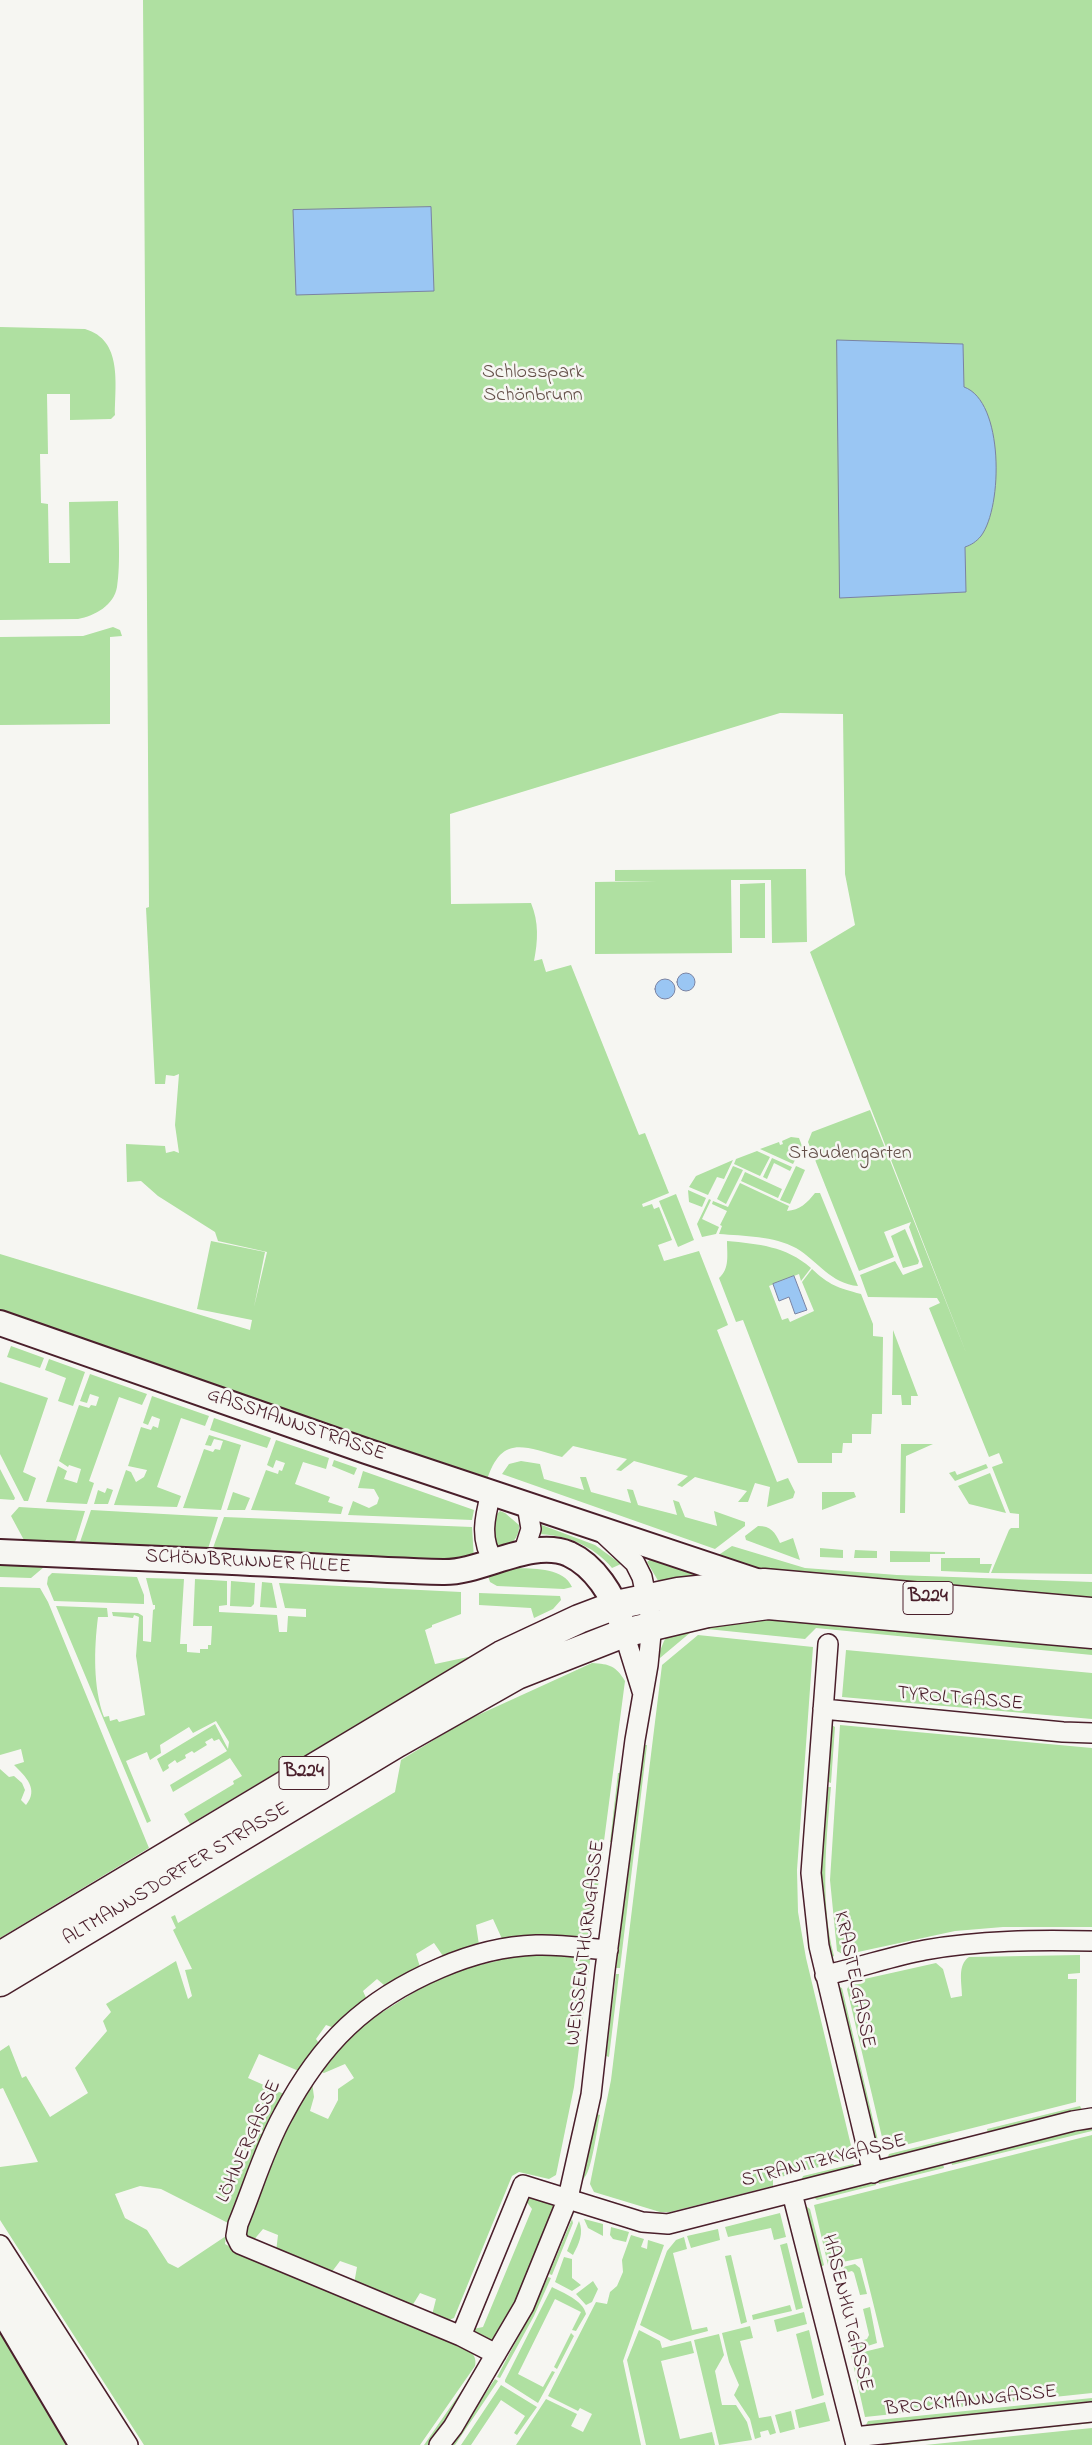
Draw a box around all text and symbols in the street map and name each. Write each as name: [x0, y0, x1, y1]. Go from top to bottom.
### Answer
park label: Schlosspark Schönbrunn: [482, 362, 584, 409]
park label: Staudengarten: [788, 1143, 912, 1167]
street label: GASSMANNSTRASSE: [203, 1384, 389, 1468]
street label: SCHÖNBRUNNER ALLEE: [145, 1546, 351, 1580]
road number: B224: [903, 1582, 953, 1615]
street label: TYROLTGASSE: [896, 1683, 1024, 1717]
road number: B224: [279, 1756, 329, 1790]
street label: ALTMANNSDORFER STRASSE: [59, 1798, 295, 1952]
street label: WEISSENTHURNGASSE: [563, 1839, 611, 2047]
street label: KRASTELGASSE: [827, 1909, 879, 2051]
street label: LÖHNERGASSE: [212, 2077, 288, 2207]
street label: STRANITZKYGASSE: [739, 2130, 909, 2194]
street label: HASENHUTGASSE: [815, 2232, 877, 2394]
street label: BROCKMANNGASSE: [884, 2381, 1058, 2423]

